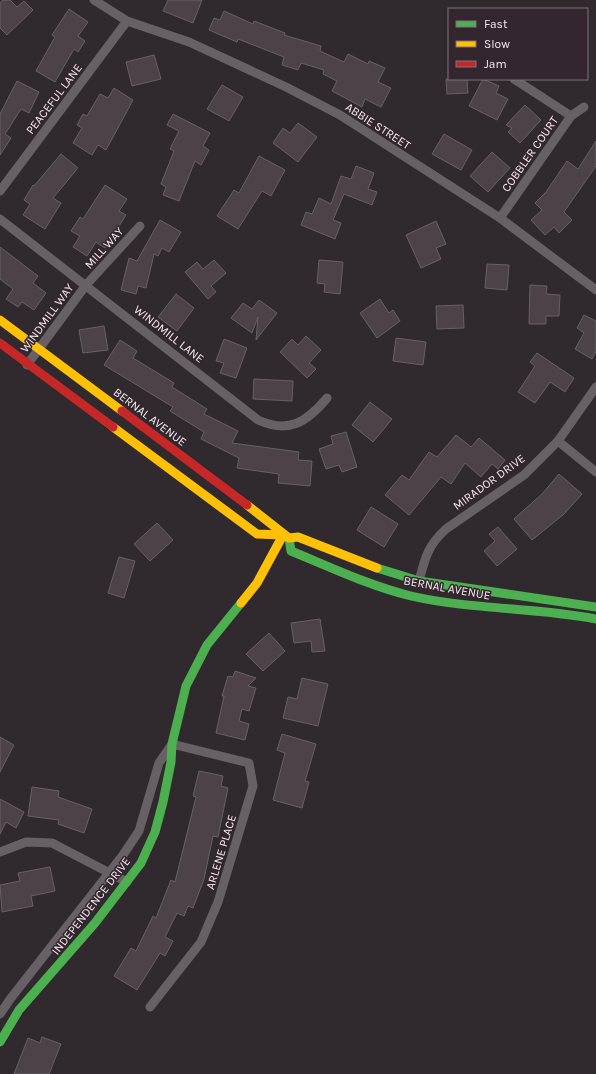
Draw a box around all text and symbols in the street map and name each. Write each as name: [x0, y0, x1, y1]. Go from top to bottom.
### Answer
legend: [448, 8, 588, 80]
text: Fast: [484, 17, 508, 31]
text: Slow: [484, 37, 510, 51]
text: Jam: [484, 57, 507, 71]
street label: PEACEFUL LANE: [23, 61, 85, 137]
street label: ABBIE STREET: [343, 100, 413, 152]
street label: COBBLER COURT: [499, 114, 561, 194]
street label: MILL WAY: [82, 224, 127, 272]
street label: WINDMILL WAY: [17, 281, 77, 355]
street label: WINDMILL LANE: [131, 302, 207, 366]
street label: BERNAL AVENUE: [111, 385, 189, 449]
street label: MIRADOR DRIVE: [450, 451, 528, 513]
street label: BERNAL AVENUE: [402, 573, 492, 603]
street label: ARLENE PLACE: [203, 813, 239, 891]
street label: INDEPENDENCE DRIVE: [49, 854, 133, 958]

